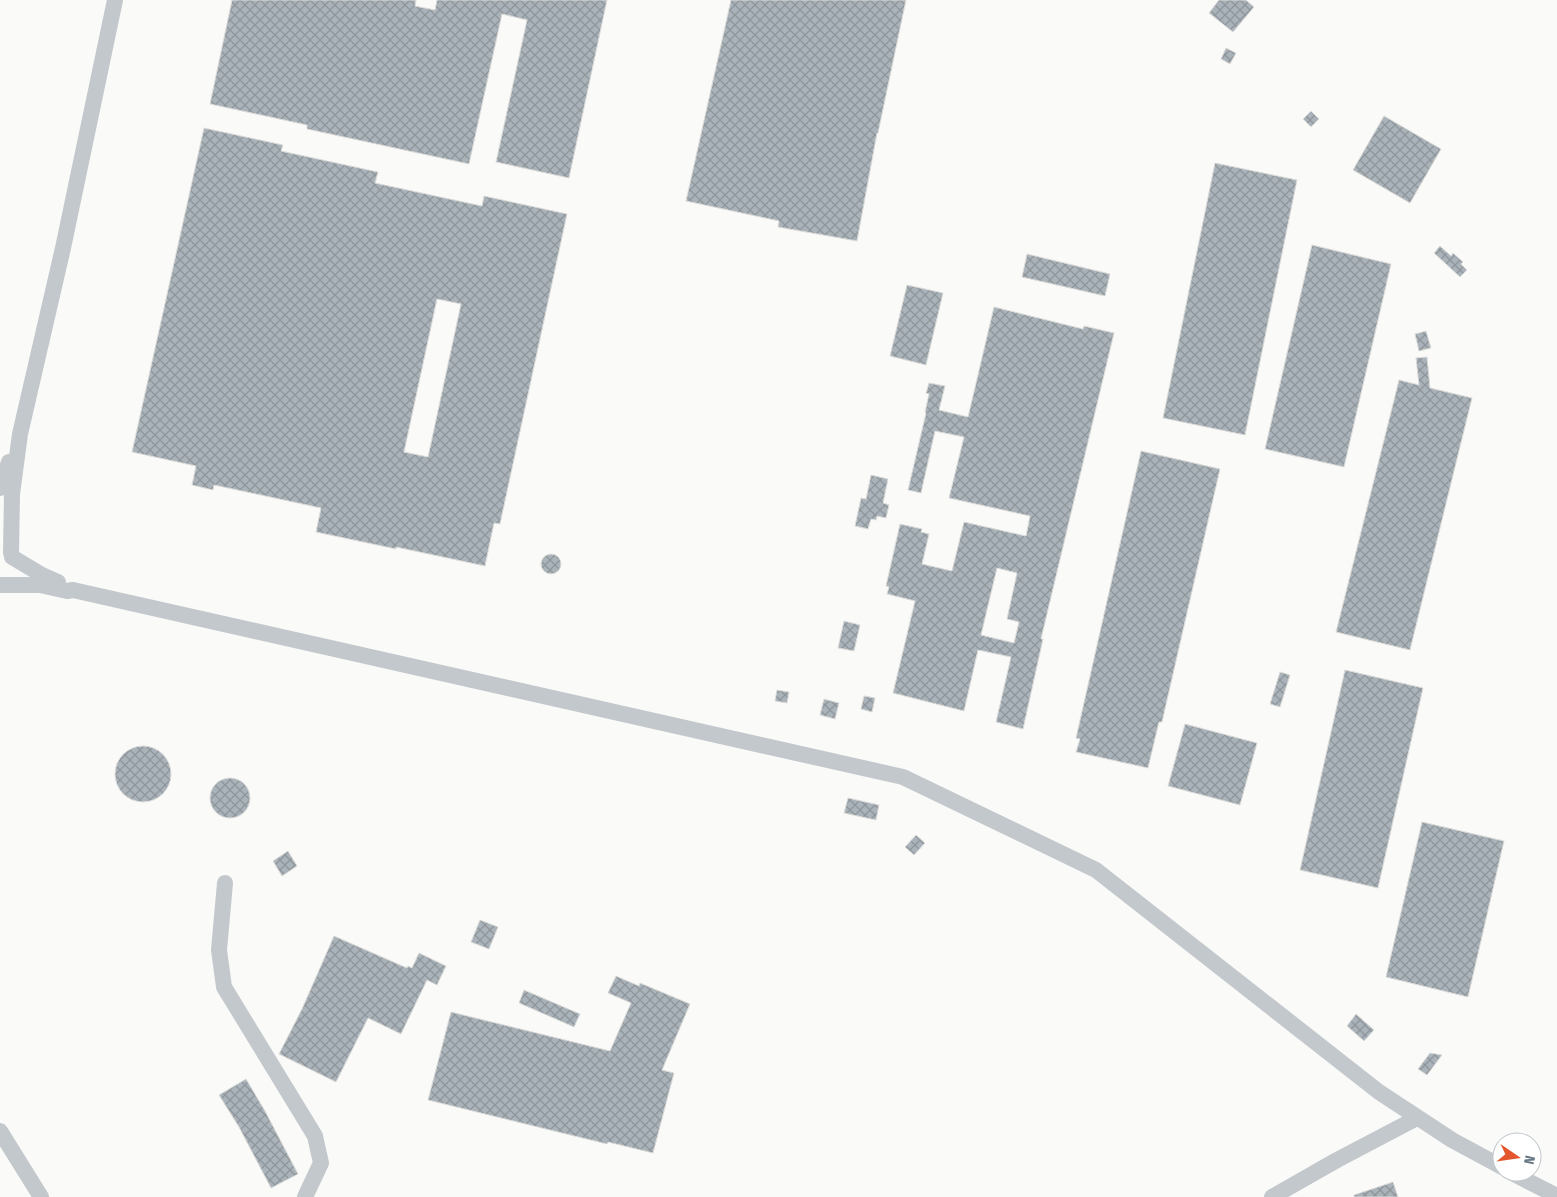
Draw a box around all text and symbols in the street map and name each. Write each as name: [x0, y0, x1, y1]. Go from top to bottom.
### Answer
north arrow: [1492, 1132, 1542, 1182]
text: N: [1520, 1154, 1538, 1166]

